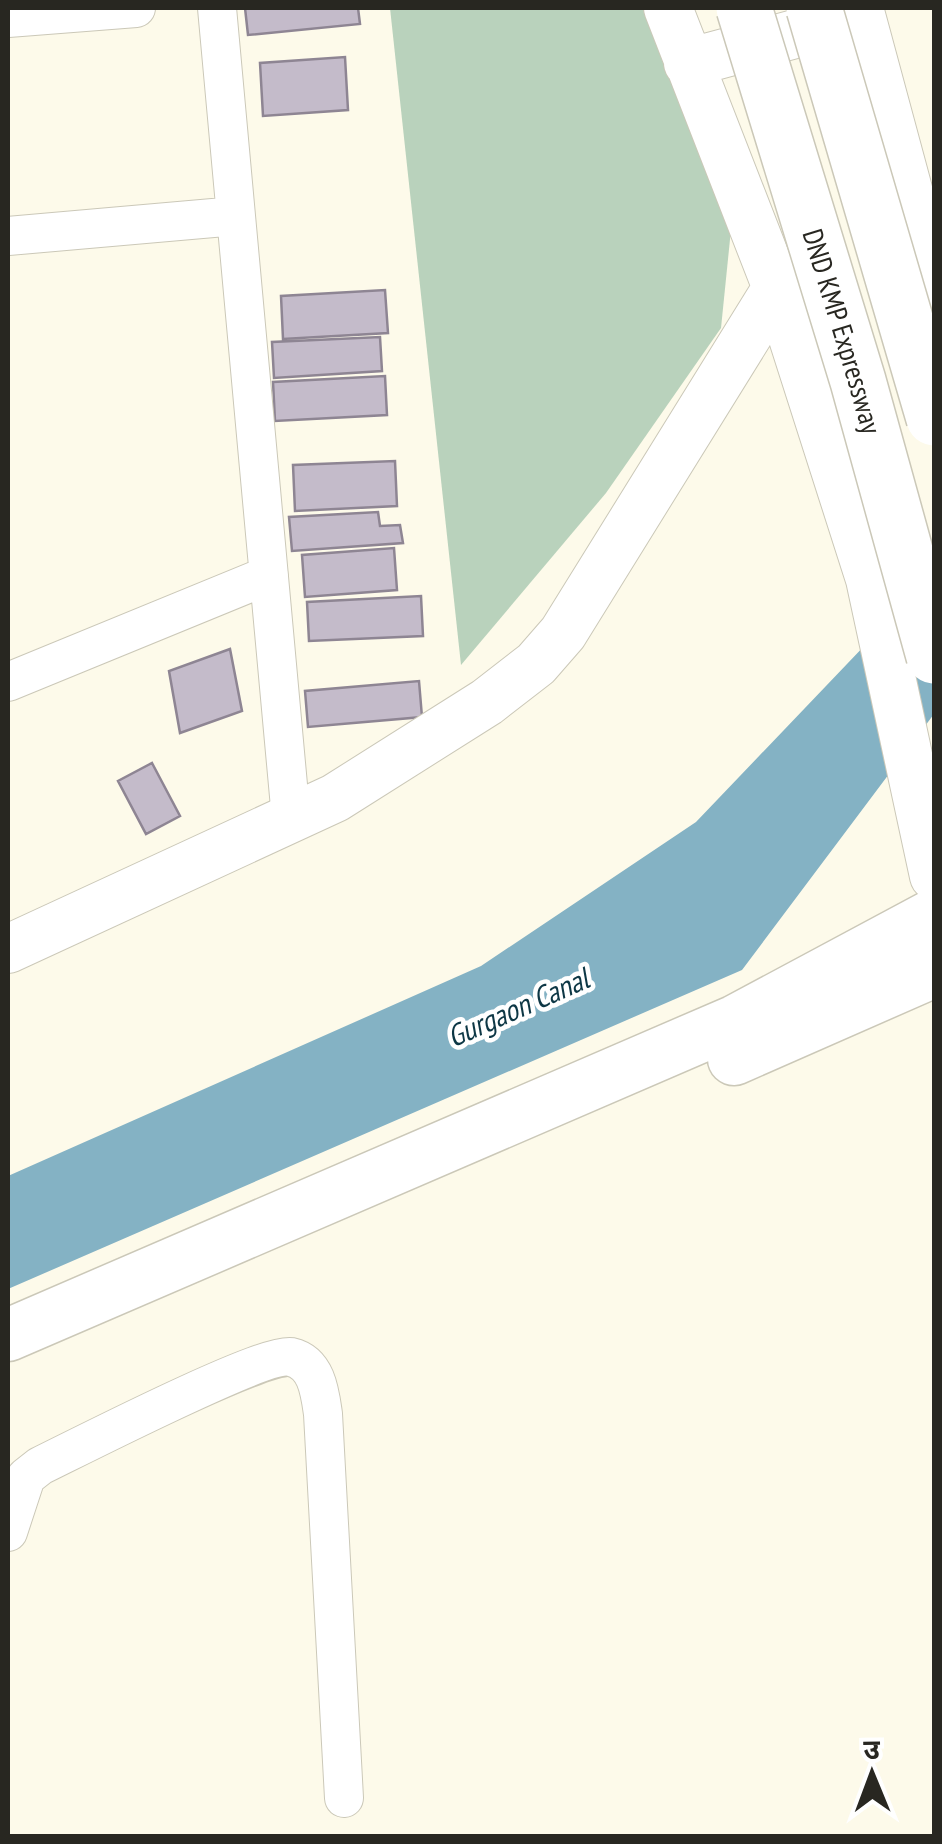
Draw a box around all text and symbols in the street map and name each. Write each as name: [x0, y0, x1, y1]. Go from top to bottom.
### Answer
street label: DND KMP Expressway: [795, 224, 891, 438]
water label: Gurgaon Canal: [441, 957, 597, 1055]
north arrow: [822, 1724, 922, 1824]
text: उ: [863, 1730, 881, 1767]

